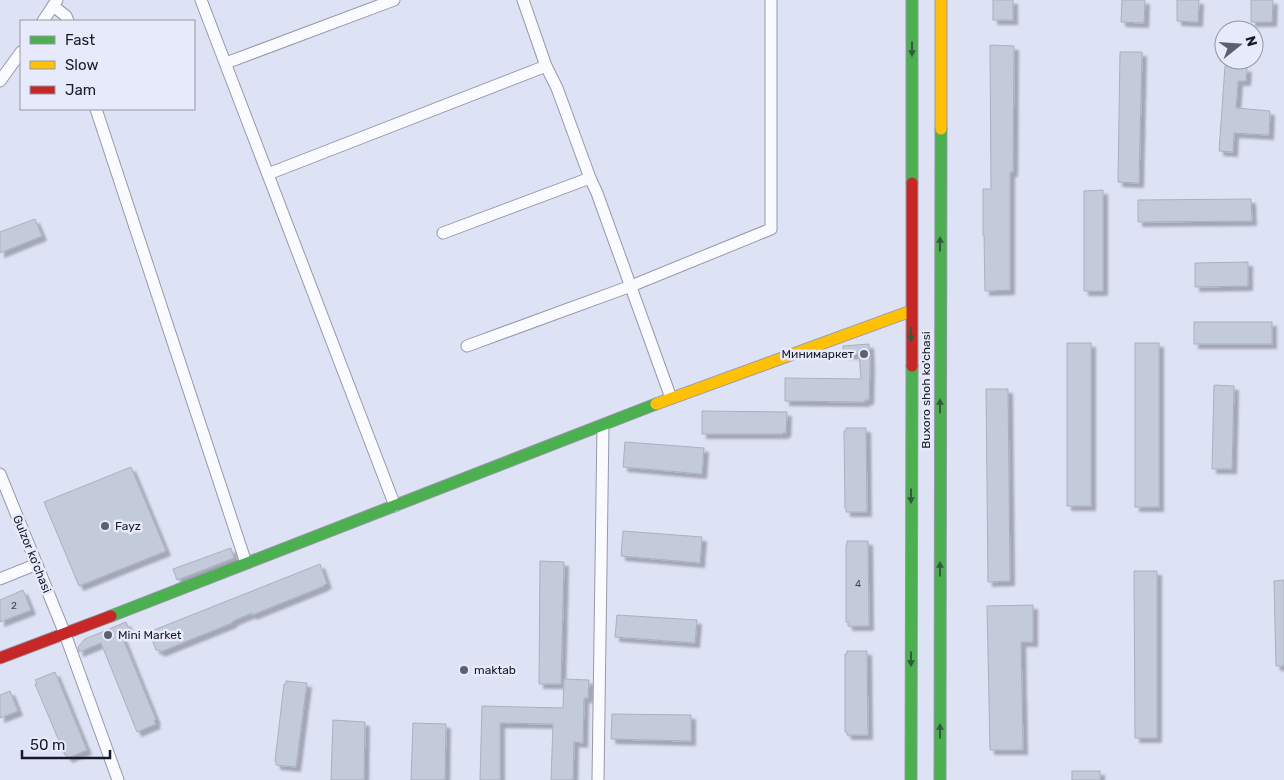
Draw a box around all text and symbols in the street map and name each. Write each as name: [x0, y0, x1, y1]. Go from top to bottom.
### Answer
legend: [20, 20, 195, 110]
north arrow: [1214, 20, 1264, 70]
text: Fast: [65, 31, 95, 49]
text: N: [1241, 34, 1261, 49]
one-way arrow: [908, 41, 916, 57]
text: Slow: [65, 56, 98, 74]
text: Jam: [65, 81, 96, 99]
one-way arrow: [936, 236, 944, 252]
one-way arrow: [907, 326, 915, 342]
street label: Buxoro shoh ko'chasi: [919, 331, 933, 449]
place label: Минимаркет: [782, 347, 854, 361]
marker: Минимаркет: [858, 348, 870, 360]
one-way arrow: [936, 398, 944, 414]
one-way arrow: [907, 488, 915, 504]
street label: Gulzor ko'chasi: [10, 513, 54, 595]
place label: Fayz: [115, 519, 141, 533]
marker: Fayz: [99, 520, 111, 532]
one-way arrow: [936, 561, 944, 577]
house number: 4: [855, 578, 861, 590]
house number: 2: [11, 600, 17, 612]
place label: Mini Market: [118, 628, 182, 642]
marker: Mini Market: [102, 629, 114, 641]
one-way arrow: [907, 651, 915, 667]
place label: maktab: [474, 663, 516, 677]
marker: maktab: [458, 664, 470, 676]
one-way arrow: [936, 723, 944, 739]
scale bar: [22, 728, 110, 760]
text: 50 m: [30, 736, 65, 754]

